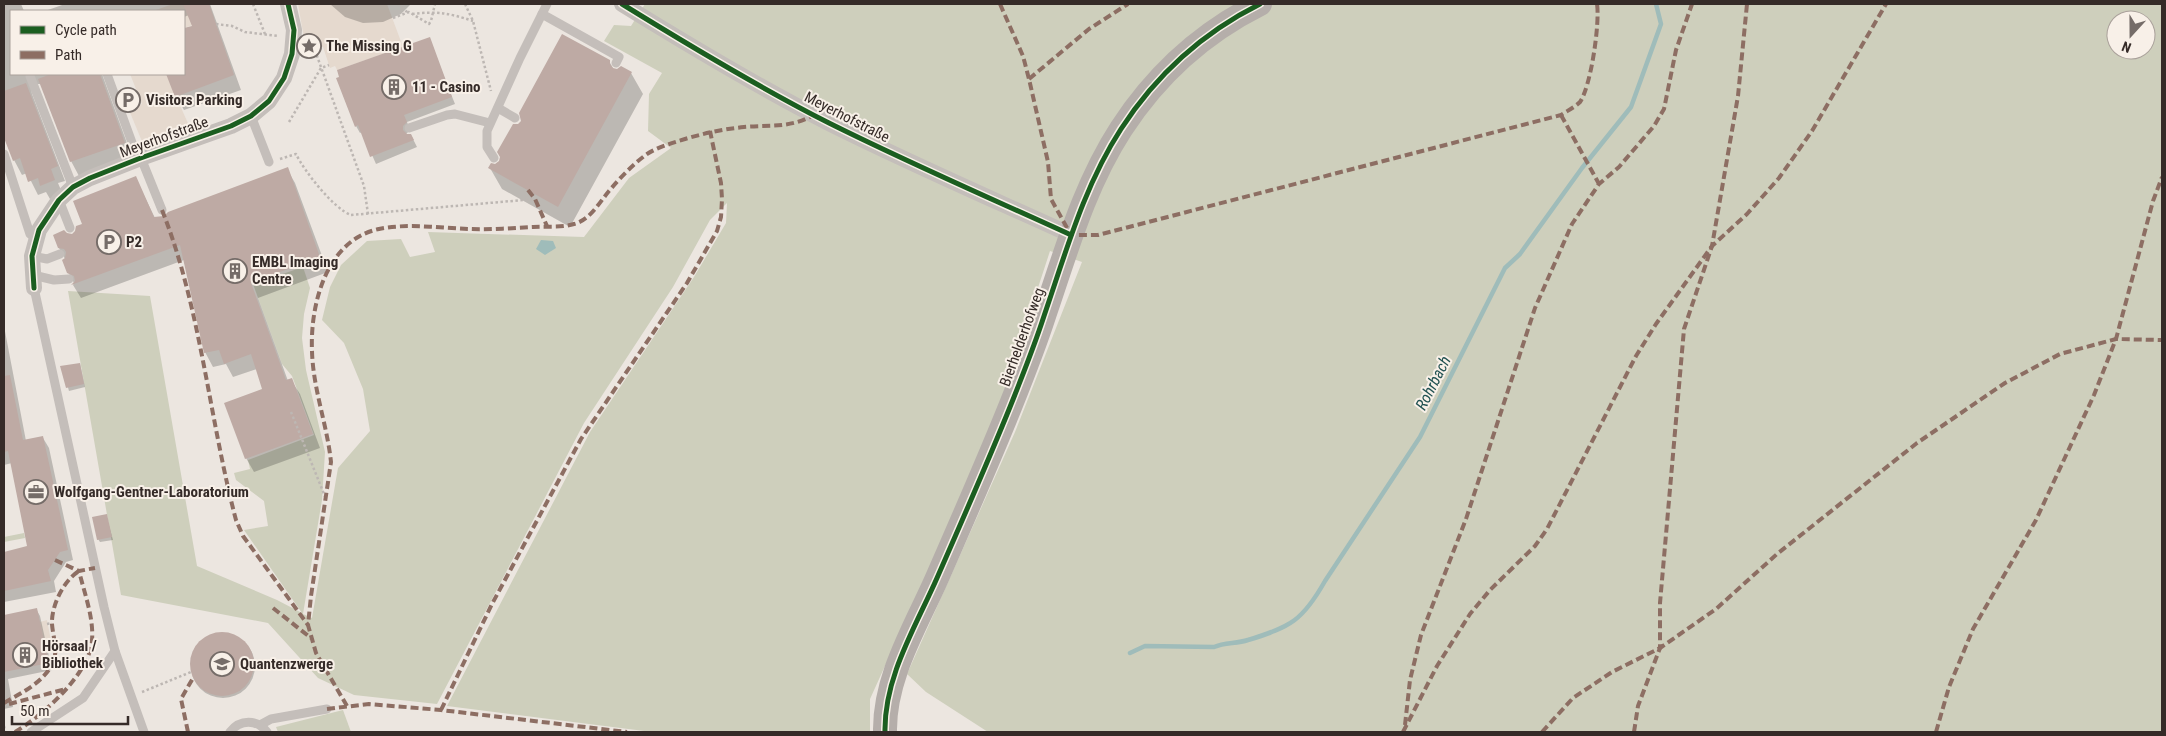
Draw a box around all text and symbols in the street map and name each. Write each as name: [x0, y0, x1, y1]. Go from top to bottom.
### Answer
legend: [10, 10, 185, 75]
north arrow: [2106, 10, 2156, 60]
text: Cycle path: [55, 21, 117, 39]
place icon: The Missing G: [296, 33, 322, 59]
place label: The Missing G: [326, 37, 412, 55]
text: N: [2119, 38, 2133, 56]
text: Path: [55, 46, 82, 64]
building icon: 11 - Casino: [381, 74, 407, 100]
place label: 11 - Casino: [412, 78, 481, 96]
parking icon: Visitors Parking: [115, 87, 141, 113]
street label: Meyerhofstraße: [801, 88, 893, 146]
place label: Visitors Parking: [146, 91, 242, 109]
street label: Meyerhofstraße: [117, 113, 211, 161]
parking icon: P2: [96, 229, 122, 255]
place label: P2: [126, 233, 142, 251]
place label: EMBL Imaging Centre: [252, 253, 338, 288]
building icon: EMBL Imaging Centre: [222, 258, 248, 284]
street label: Bierhelderhofweg: [996, 285, 1048, 389]
water label: Rohrbach: [1411, 353, 1455, 413]
office icon: Wolfgang-Gentner-Laboratorium: [23, 479, 49, 505]
place label: Wolfgang-Gentner-Laboratorium: [54, 483, 249, 501]
place label: Hörsaal / Bibliothek: [42, 637, 104, 672]
building icon: Hörsaal / Bibliothek: [12, 642, 38, 668]
school or university icon: Quantenzwerge: [209, 651, 235, 677]
place label: Quantenzwerge: [240, 655, 333, 673]
scale bar: [12, 694, 129, 726]
text: 50 m: [20, 702, 50, 720]

